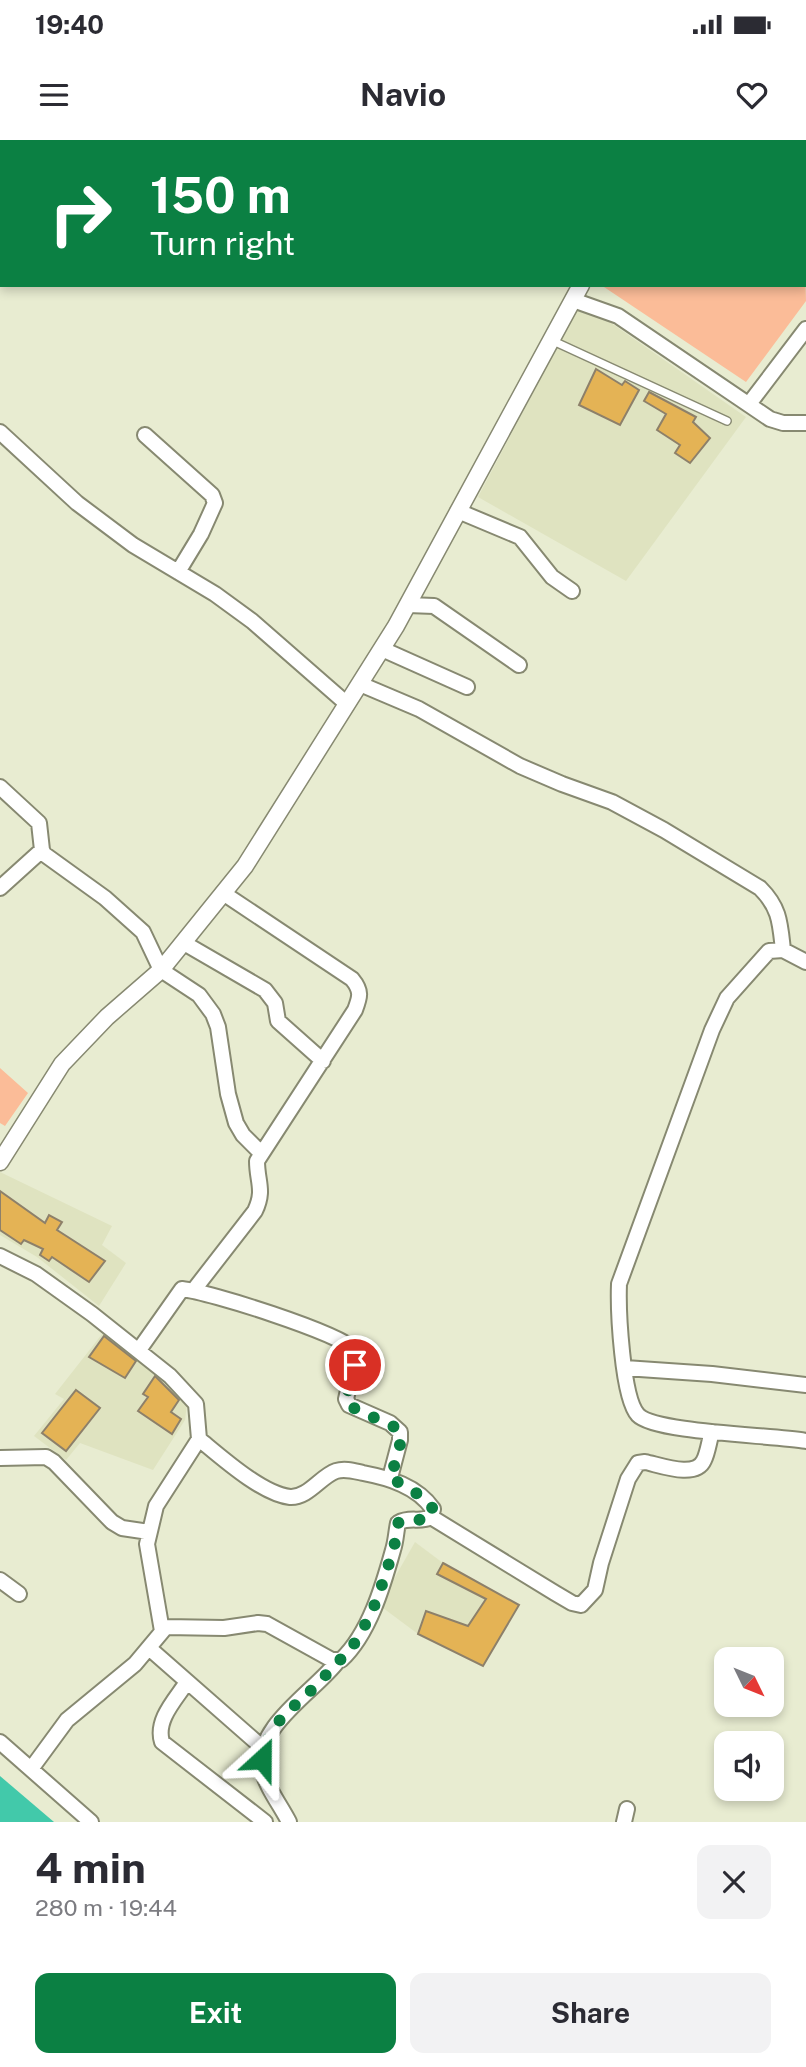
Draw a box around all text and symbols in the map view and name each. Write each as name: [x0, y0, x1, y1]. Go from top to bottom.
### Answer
text: 19:40: [35, 9, 104, 40]
icon: menu: [35, 76, 73, 114]
text: Navio: [360, 76, 446, 113]
icon: heart: [733, 76, 771, 114]
text: 150 m: [150, 166, 291, 224]
icon: right: [35, 168, 126, 259]
text: Turn right: [150, 225, 295, 262]
pin: [325, 1335, 385, 1395]
icon: arrive: [336, 1346, 374, 1384]
north arrow: [714, 1647, 784, 1717]
map controls: [714, 1647, 784, 1801]
position arrow: [225, 1722, 299, 1796]
button: sound: [714, 1731, 784, 1801]
text: 4 min: [35, 1843, 146, 1892]
button: close: [697, 1845, 771, 1919]
text: 280 m · 19:44: [35, 1894, 177, 1921]
button: Exit: [35, 1973, 396, 2053]
button: Share: [410, 1973, 771, 2053]

